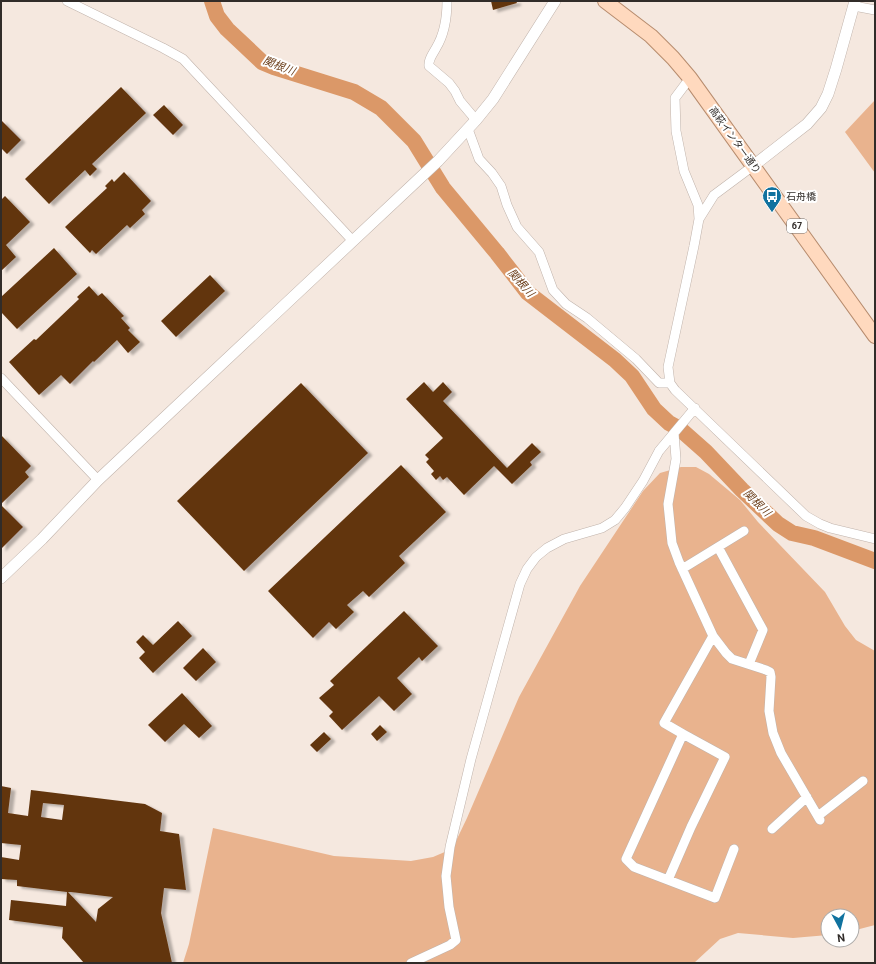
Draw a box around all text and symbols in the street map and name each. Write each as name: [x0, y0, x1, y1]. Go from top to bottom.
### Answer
water label: 関根川: [261, 54, 298, 78]
street label: 高萩インター通り: [707, 104, 763, 176]
bus stop icon: 石舟橋: [761, 185, 783, 213]
place label: 石舟橋: [786, 191, 816, 202]
road number: 67: [787, 219, 807, 233]
water label: 関根川: [505, 266, 538, 300]
water label: 関根川: [741, 487, 774, 520]
north arrow: [820, 908, 860, 948]
text: N: [836, 931, 846, 944]

